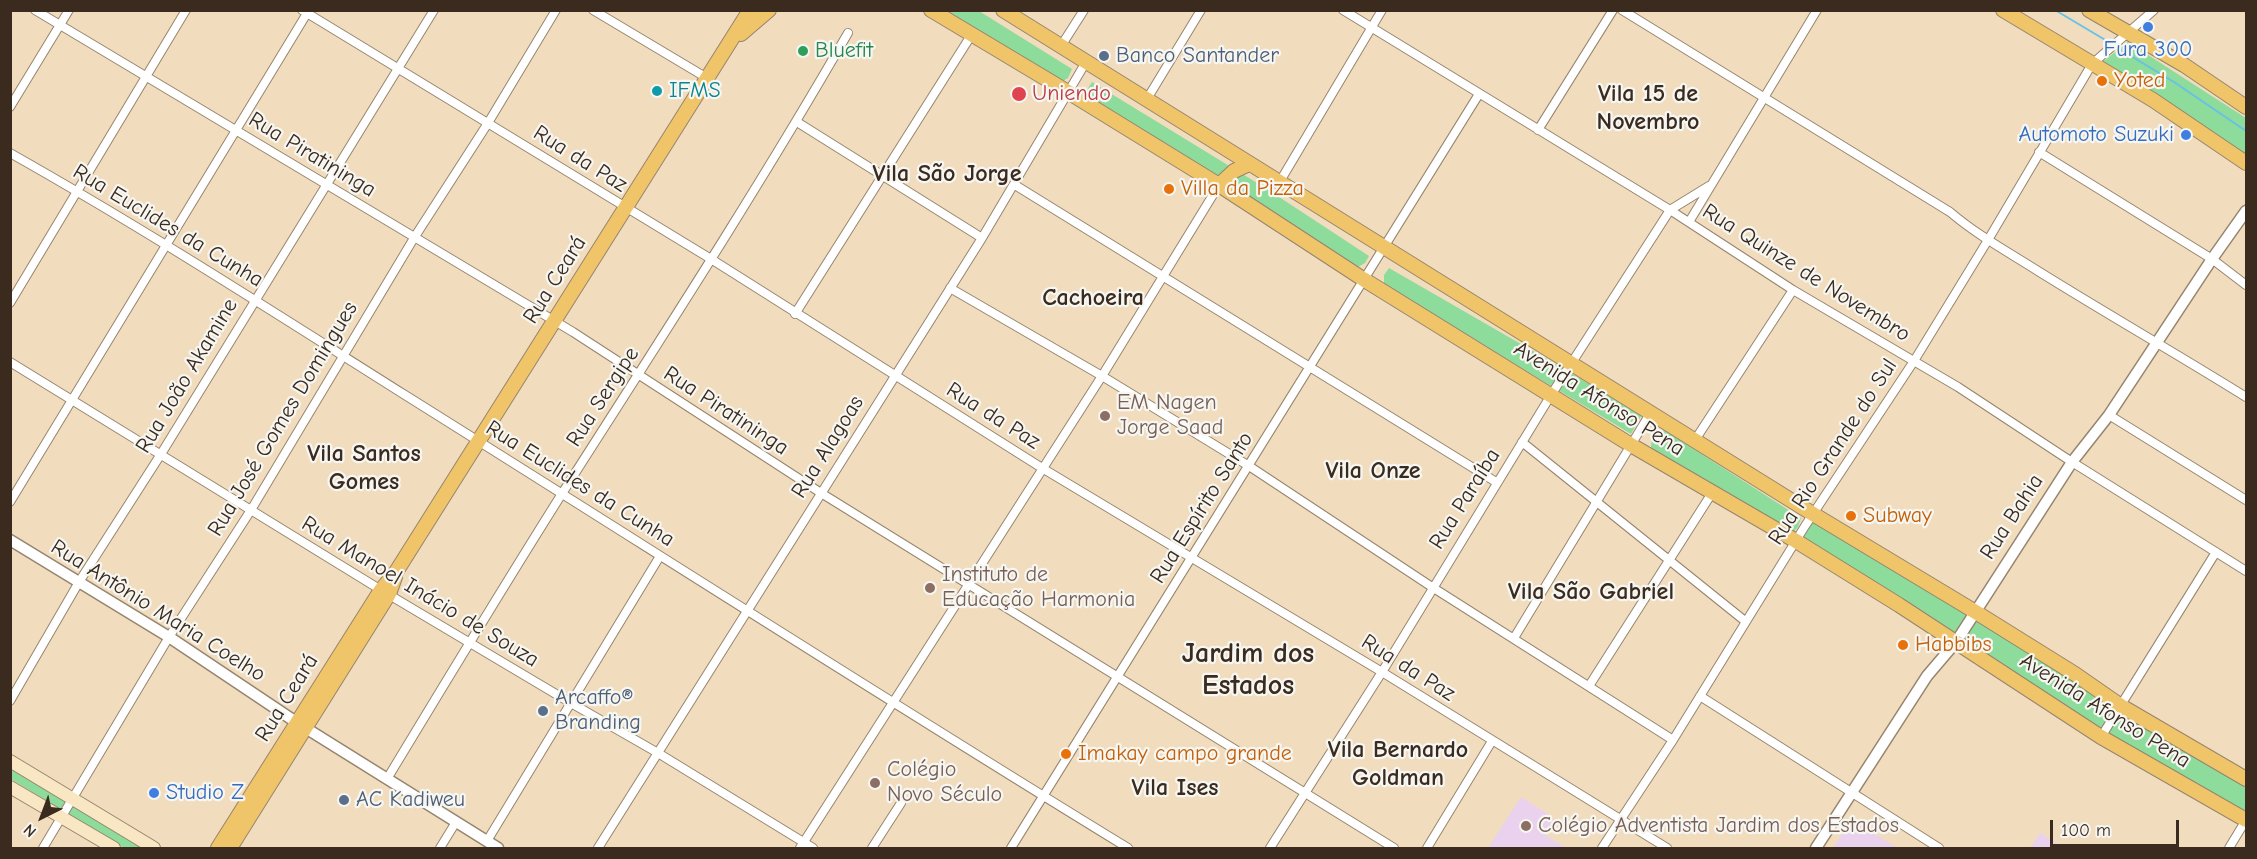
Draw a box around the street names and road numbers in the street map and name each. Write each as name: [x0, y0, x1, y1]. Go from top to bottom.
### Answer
street label: Rua Piratininga: [244, 107, 380, 203]
street label: Rua da Paz: [528, 120, 632, 198]
street label: Rua Euclides da Cunha: [68, 159, 268, 293]
street label: Rua Quinze de Novembro: [1697, 198, 1915, 348]
street label: Rua Ceará: [518, 231, 592, 329]
street label: Rua João Akamine: [130, 294, 244, 458]
street label: Rua José Gomes Domingues: [202, 297, 364, 541]
street label: Avenida Afonso Pena: [1509, 336, 1689, 462]
street label: Rua Sergipe: [561, 342, 645, 452]
street label: Rua Rio Grande do Sul: [1763, 354, 1903, 550]
street label: Rua Piratininga: [659, 361, 793, 461]
street label: Rua da Paz: [941, 377, 1045, 455]
street label: Rua Alagoas: [786, 391, 870, 503]
street label: Rua Euclides da Cunha: [481, 415, 679, 553]
street label: Rua Espírito Santo: [1145, 427, 1259, 589]
street label: Rua Paraíba: [1424, 444, 1506, 554]
street label: Rua Bahia: [1975, 469, 2049, 565]
street label: Rua Manoel Inácio de Souza: [297, 511, 543, 673]
street label: Rua Antônio Maria Coelho: [46, 534, 270, 688]
street label: Rua da Paz: [1356, 629, 1460, 707]
street label: Avenida Afonso Pena: [2015, 648, 2195, 774]
street label: Rua Ceará: [250, 649, 324, 747]

